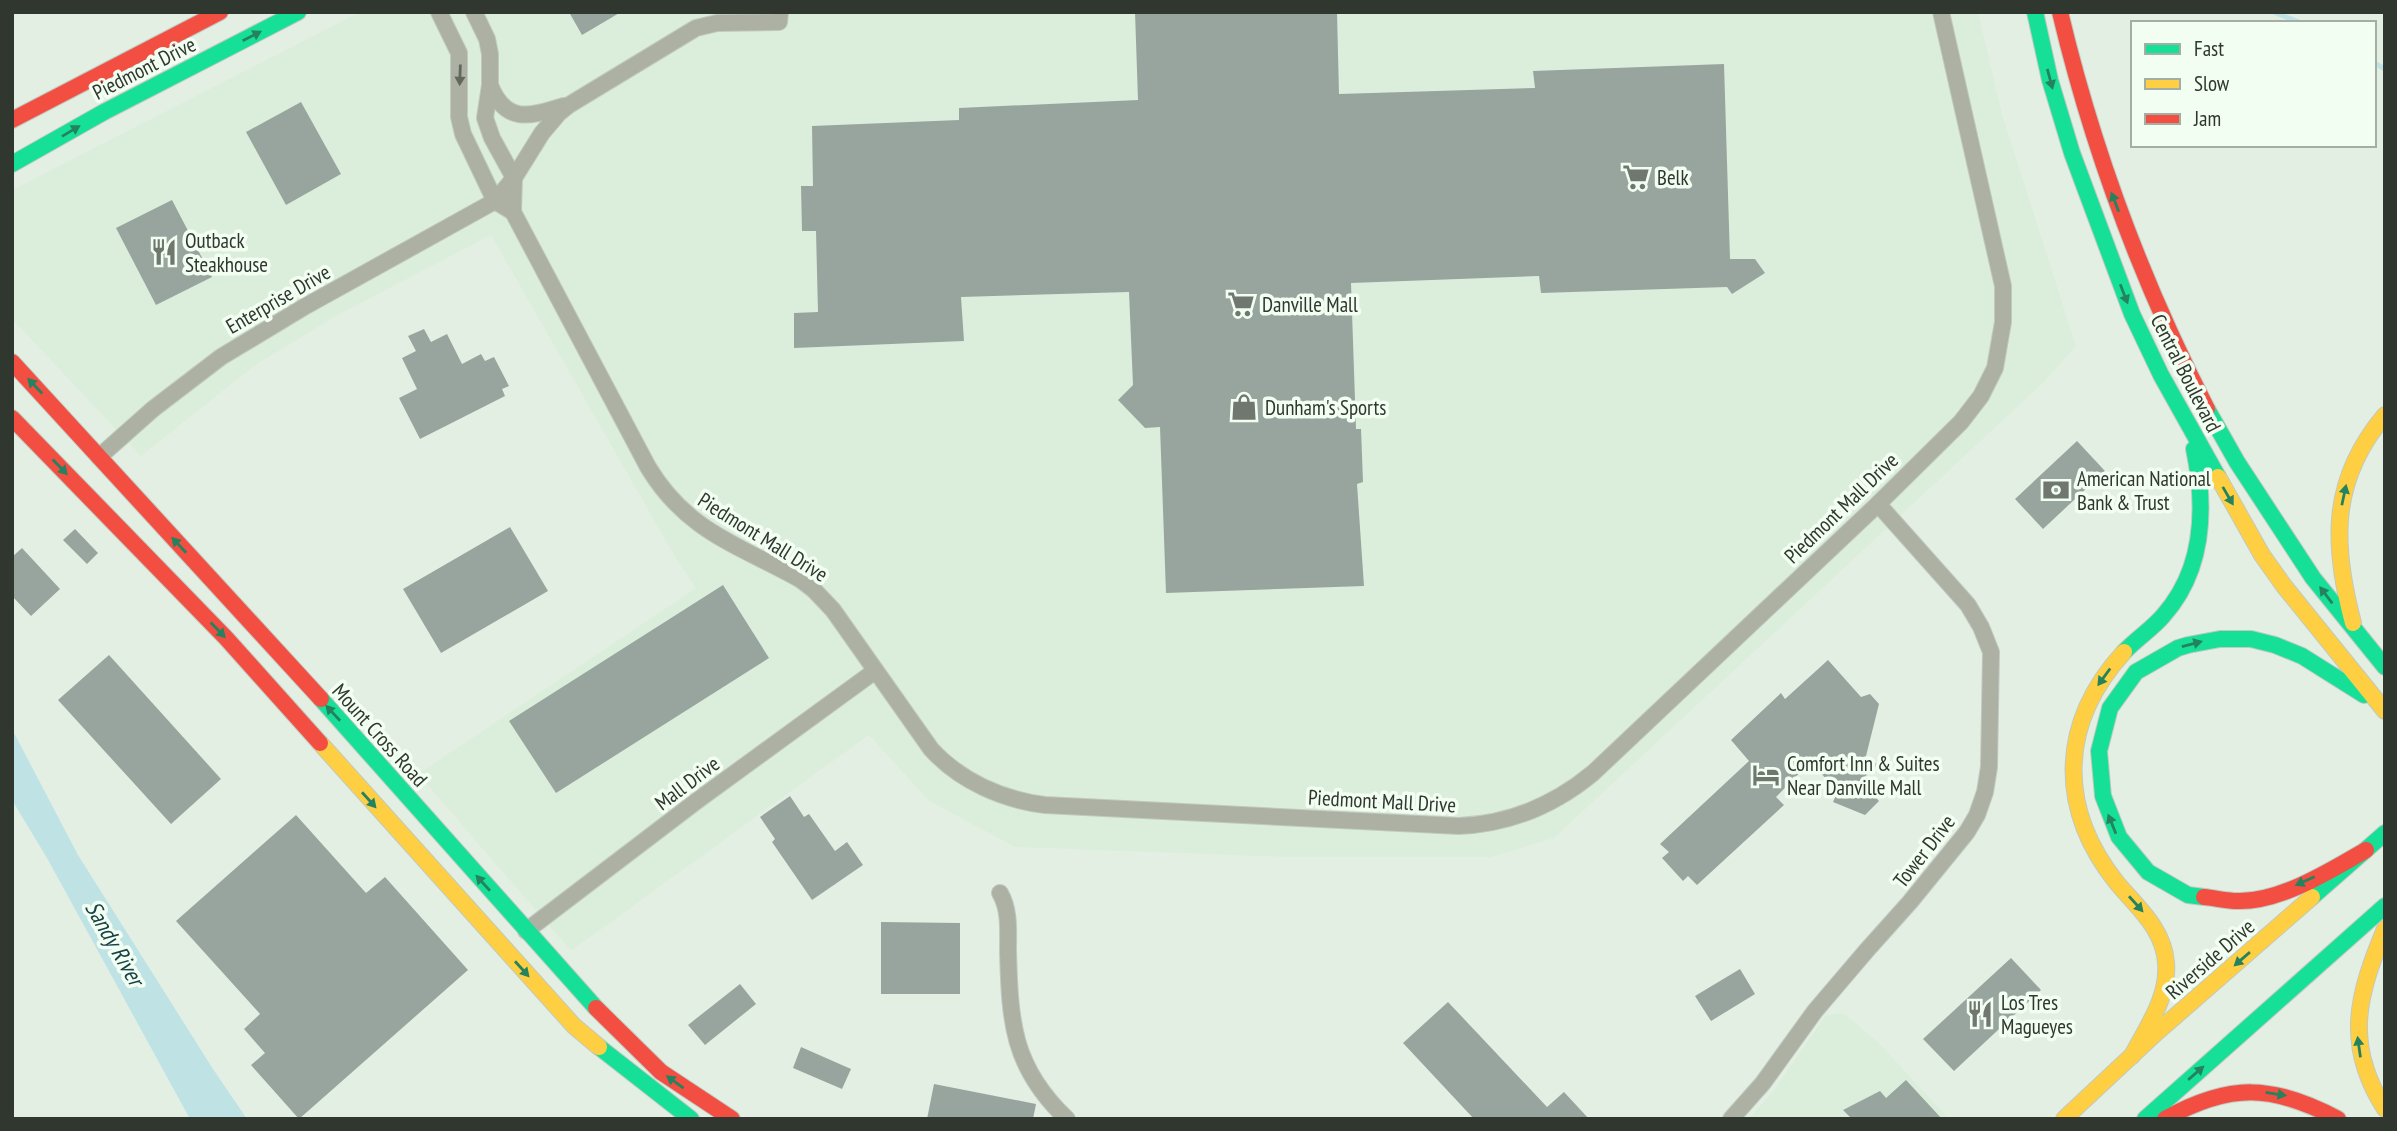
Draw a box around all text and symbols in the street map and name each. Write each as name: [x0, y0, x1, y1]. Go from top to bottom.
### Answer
legend: [2131, 21, 2376, 147]
one-way arrow: [242, 30, 262, 42]
street label: Piedmont Drive: [88, 31, 200, 105]
text: Fast: [2194, 35, 2224, 62]
one-way arrow: [454, 65, 465, 87]
one-way arrow: [2046, 68, 2056, 89]
text: Slow: [2194, 70, 2230, 97]
text: Jam: [2193, 105, 2221, 132]
one-way arrow: [62, 124, 81, 137]
supermarket icon: Belk: [1621, 162, 1651, 192]
place label: Belk: [1657, 164, 1689, 191]
one-way arrow: [2110, 191, 2121, 212]
place label: Outback Steakhouse: [185, 227, 268, 278]
restaurant icon: Outback Steakhouse: [149, 237, 179, 267]
street label: Enterprise Drive: [221, 258, 335, 340]
one-way arrow: [2118, 283, 2129, 304]
supermarket icon: Danville Mall: [1226, 289, 1256, 319]
place label: Danville Mall: [1262, 291, 1358, 318]
street label: Central Boulevard: [2145, 309, 2227, 437]
one-way arrow: [28, 378, 44, 395]
shop icon: Dunham's Sports: [1229, 392, 1259, 422]
place label: Dunham's Sports: [1265, 394, 1386, 421]
street label: Piedmont Mall Drive: [1778, 447, 1904, 569]
one-way arrow: [52, 458, 69, 475]
place label: American National Bank & Trust: [2077, 465, 2211, 516]
bank icon: American National Bank & Trust: [2041, 475, 2071, 505]
one-way arrow: [2339, 484, 2350, 506]
street label: Piedmont Mall Drive: [693, 486, 833, 588]
one-way arrow: [2222, 486, 2234, 505]
one-way arrow: [171, 536, 187, 554]
one-way arrow: [2319, 586, 2333, 605]
one-way arrow: [210, 621, 226, 638]
one-way arrow: [2182, 638, 2203, 648]
one-way arrow: [2097, 668, 2111, 686]
street label: Mount Cross Road: [327, 678, 433, 792]
one-way arrow: [325, 705, 341, 722]
street label: Mall Drive: [649, 750, 725, 816]
place label: Comfort Inn & Suites Near Danville Mall: [1787, 750, 1940, 801]
hotel icon: Comfort Inn & Suites Near Danville Mall: [1751, 760, 1781, 790]
street label: Piedmont Mall Drive: [1307, 784, 1457, 818]
one-way arrow: [361, 791, 377, 809]
street label: Tower Drive: [1887, 809, 1961, 893]
one-way arrow: [2107, 813, 2118, 834]
one-way arrow: [475, 874, 491, 892]
one-way arrow: [2295, 875, 2315, 887]
one-way arrow: [2127, 895, 2143, 912]
water label: Sandy River: [79, 896, 153, 994]
street label: Riverside Drive: [2160, 913, 2260, 1005]
one-way arrow: [2233, 951, 2250, 966]
one-way arrow: [514, 960, 530, 978]
place label: Los Tres Magueyes: [2001, 989, 2073, 1040]
restaurant icon: Los Tres Magueyes: [1965, 999, 1995, 1029]
one-way arrow: [2353, 1036, 2364, 1058]
one-way arrow: [2187, 1066, 2204, 1081]
one-way arrow: [666, 1075, 684, 1089]
one-way arrow: [2265, 1089, 2287, 1100]

